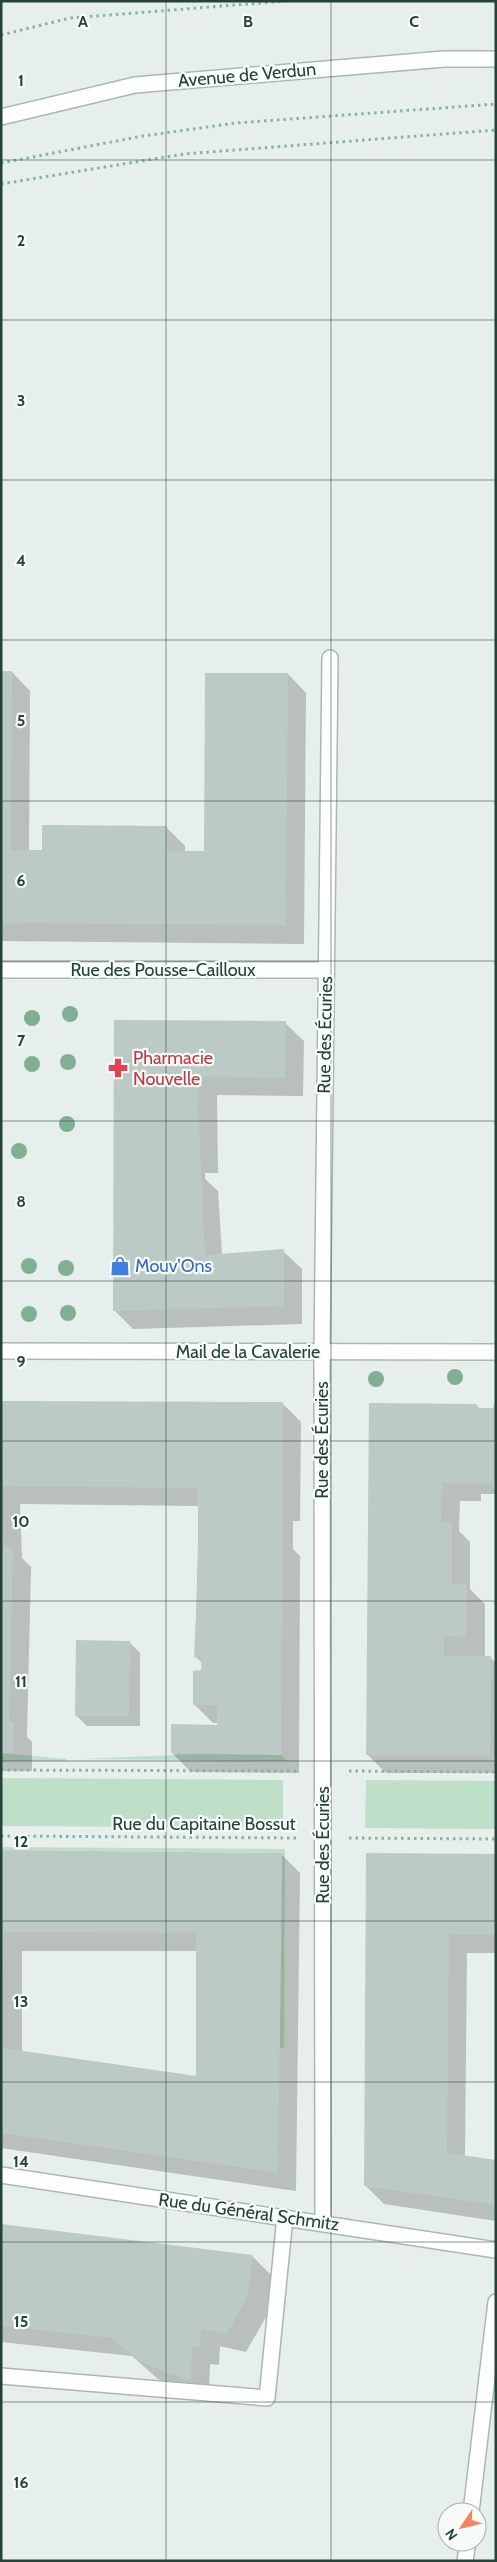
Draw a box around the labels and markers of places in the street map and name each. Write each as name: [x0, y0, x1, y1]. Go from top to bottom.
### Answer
place label: Pharmacie Nouvelle: [133, 1047, 213, 1090]
pharmacy icon: Pharmacie Nouvelle: [107, 1057, 129, 1079]
shop icon: Mouv'Ons: [109, 1255, 131, 1277]
place label: Mouv'Ons: [135, 1255, 212, 1277]

